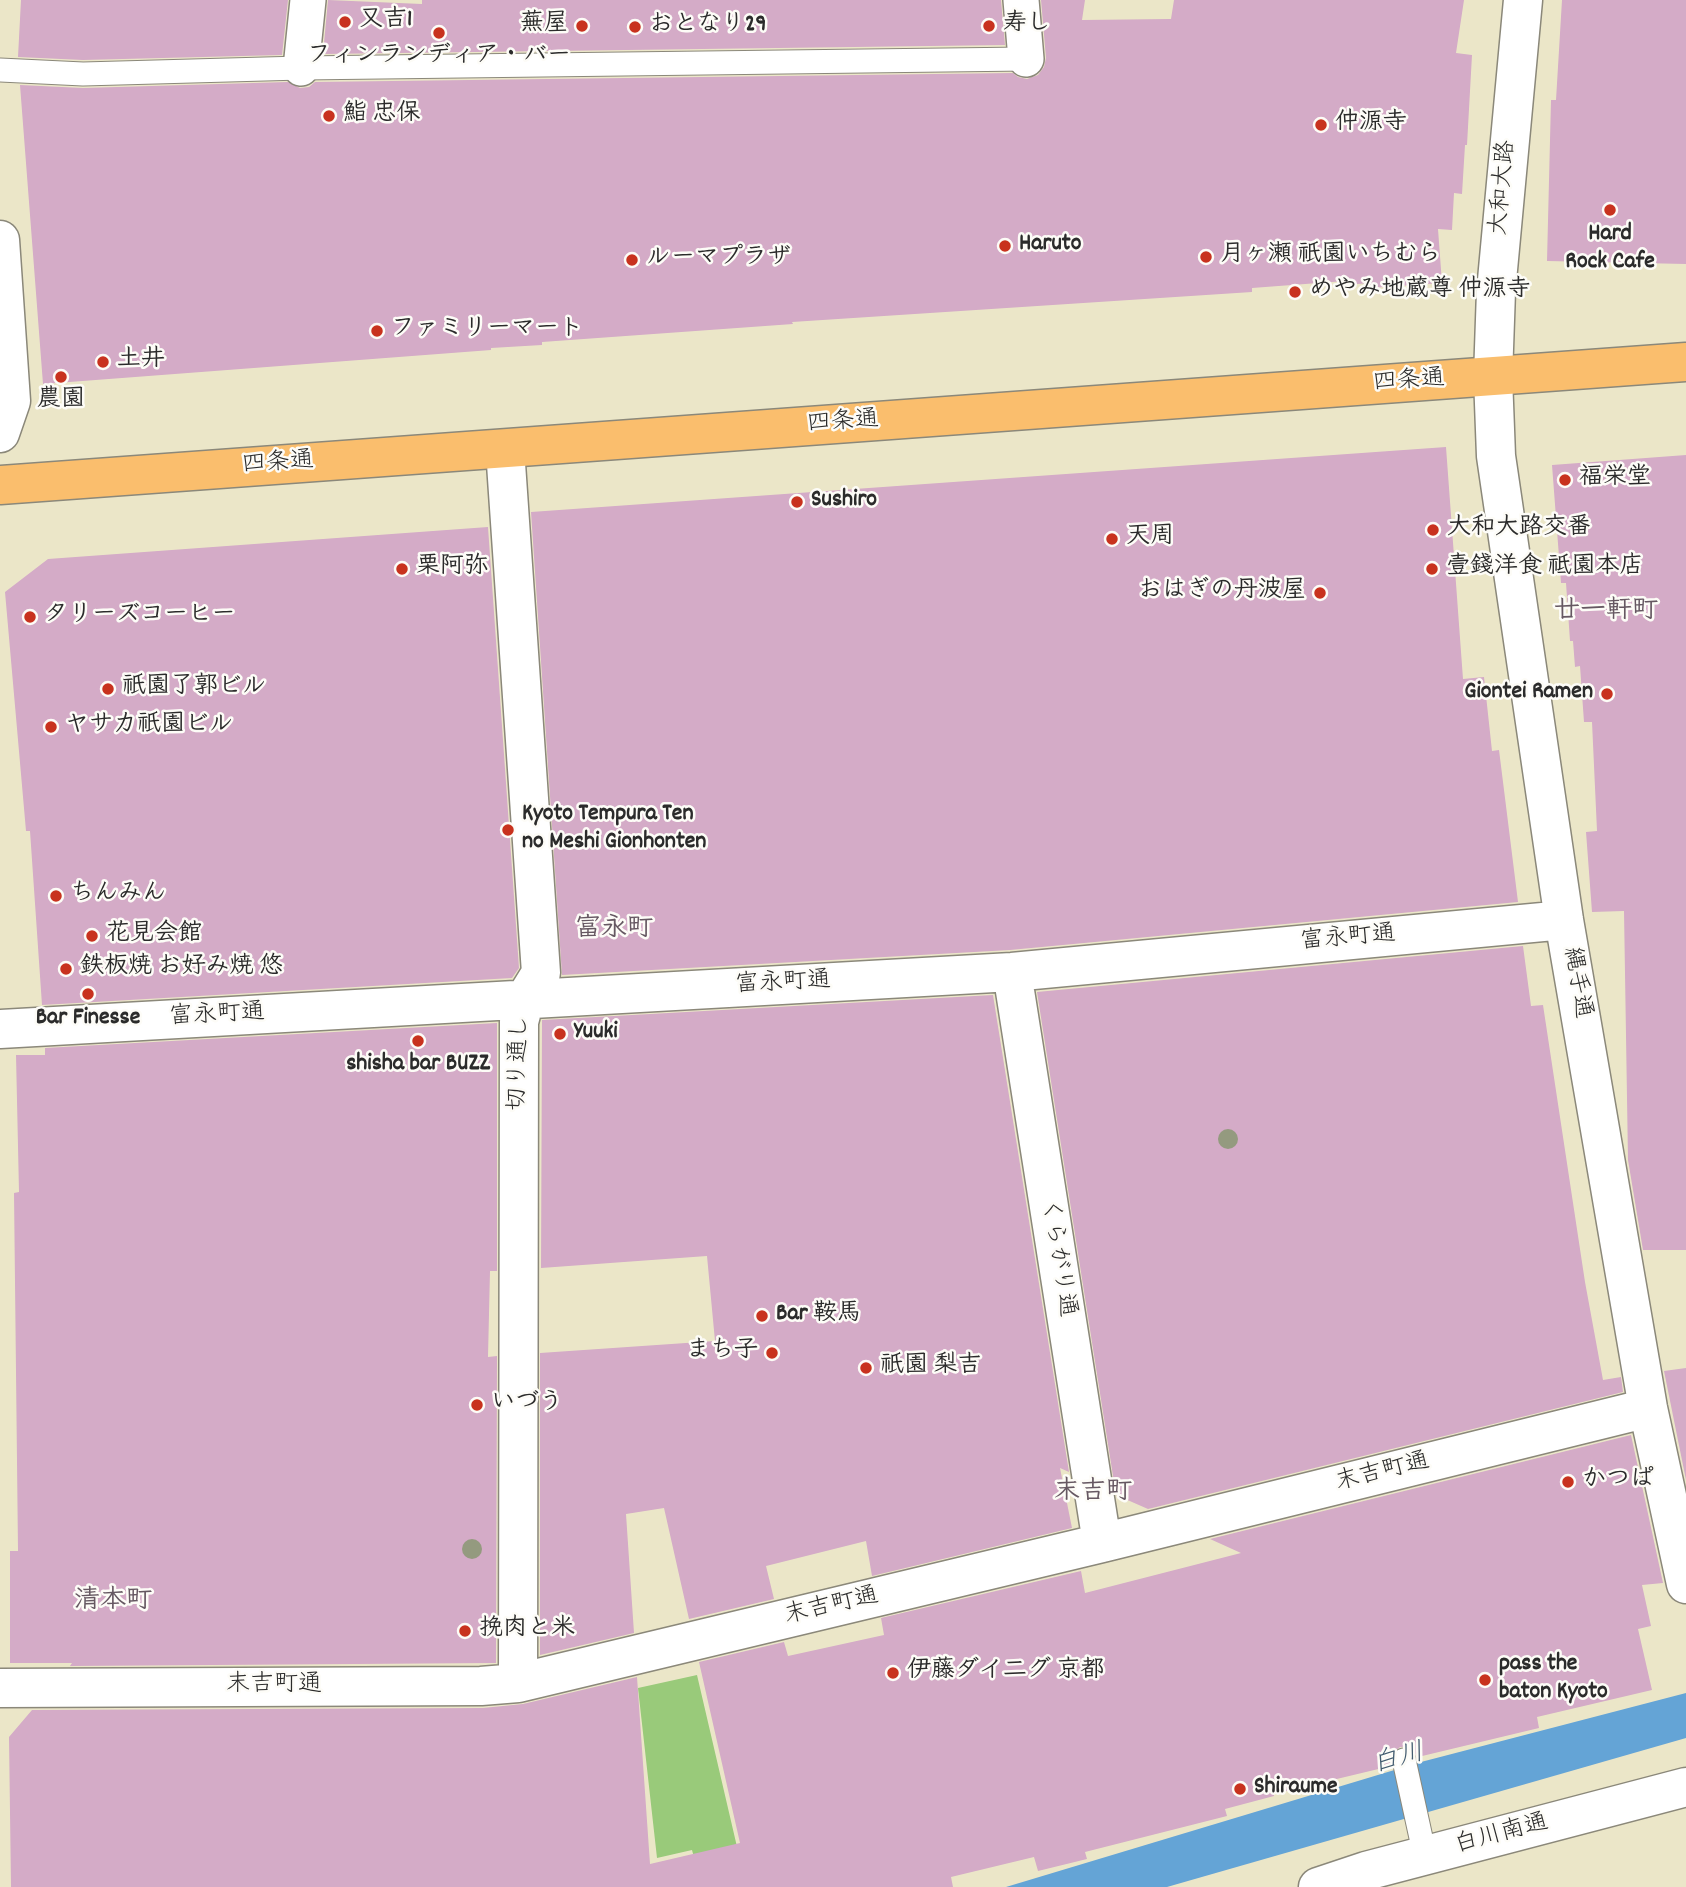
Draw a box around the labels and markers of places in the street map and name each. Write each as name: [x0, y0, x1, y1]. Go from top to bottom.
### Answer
place label: 又吉1: [359, 8, 412, 36]
place label: 蕪屋: [520, 12, 568, 40]
place label: 寿し: [1003, 12, 1051, 40]
place label: おとなり29: [649, 13, 766, 41]
marker: 又吉1: [337, 14, 353, 30]
marker: 蕪屋: [574, 18, 590, 34]
marker: 寿し: [981, 18, 997, 34]
marker: おとなり29: [627, 19, 643, 35]
marker: フィンランディア・バー: [431, 25, 447, 41]
place label: フィンランディア・バー: [307, 44, 571, 72]
place label: 鮨 忠保: [343, 102, 420, 130]
marker: 鮨 忠保: [321, 108, 337, 124]
place label: 仲源寺: [1335, 111, 1407, 139]
marker: 仲源寺: [1313, 117, 1329, 133]
marker: Hard Rock Cafe: [1602, 202, 1618, 218]
place label: Hard Rock Cafe: [1565, 222, 1655, 278]
place label: Haruto: [1019, 232, 1081, 260]
marker: Haruto: [997, 238, 1013, 254]
place label: 月ヶ瀬 祇園いちむら: [1220, 243, 1441, 271]
place label: ルーマプラザ: [646, 246, 791, 274]
marker: 月ヶ瀬 祇園いちむら: [1198, 249, 1214, 265]
marker: ルーマプラザ: [624, 252, 640, 268]
place label: めやみ地蔵尊 仲源寺: [1309, 278, 1530, 306]
marker: めやみ地蔵尊 仲源寺: [1287, 284, 1303, 300]
place label: ファミリーマート: [391, 317, 583, 345]
marker: ファミリーマート: [369, 323, 385, 339]
place label: 土井: [117, 348, 165, 376]
marker: 土井: [95, 354, 111, 370]
marker: 農園: [53, 369, 69, 385]
place label: 農園: [37, 388, 85, 416]
place label: 福栄堂: [1579, 466, 1651, 494]
marker: 福栄堂: [1557, 472, 1573, 488]
place label: Sushiro: [811, 488, 877, 516]
marker: Sushiro: [789, 494, 805, 510]
place label: 大和大路交番: [1447, 516, 1591, 544]
marker: 大和大路交番: [1425, 522, 1441, 538]
place label: 天周: [1126, 525, 1174, 553]
marker: 天周: [1104, 531, 1120, 547]
place label: 栗阿弥: [416, 555, 488, 583]
place label: 壹錢洋食 祗園本店: [1446, 555, 1643, 583]
marker: 栗阿弥: [394, 561, 410, 577]
marker: 壹錢洋食 祗園本店: [1424, 561, 1440, 577]
place label: おはぎの丹波屋: [1138, 579, 1306, 607]
marker: おはぎの丹波屋: [1312, 585, 1328, 601]
place label: タリーズコーヒー: [44, 603, 236, 631]
marker: タリーズコーヒー: [22, 609, 38, 625]
place label: 祇園了郭ビル: [122, 675, 266, 703]
place label: Giontei Ramen: [1464, 680, 1593, 708]
marker: 祇園了郭ビル: [100, 681, 116, 697]
marker: Giontei Ramen: [1599, 686, 1615, 702]
place label: ヤサカ祇園ビル: [65, 713, 233, 741]
marker: ヤサカ祇園ビル: [43, 719, 59, 735]
place label: Kyoto Tempura Ten no Meshi Gionhonten: [522, 802, 706, 858]
marker: Kyoto Tempura Ten no Meshi Gionhonten: [500, 822, 516, 838]
place label: ちんみん: [70, 882, 166, 910]
marker: ちんみん: [48, 888, 64, 904]
place label: 花見会館: [106, 922, 202, 950]
marker: 花見会館: [84, 928, 100, 944]
place label: 鉄板焼 お好み焼 悠: [80, 955, 283, 983]
marker: 鉄板焼 お好み焼 悠: [58, 961, 74, 977]
marker: Bar Finesse: [80, 986, 96, 1002]
place label: Bar Finesse: [36, 1006, 140, 1034]
place label: Yuuki: [574, 1020, 618, 1048]
marker: Yuuki: [552, 1026, 568, 1042]
marker: shisha bar BUZZ: [410, 1033, 426, 1049]
place label: shisha bar BUZZ: [346, 1052, 490, 1080]
place label: Bar 鞍馬: [776, 1302, 861, 1330]
marker: Bar 鞍馬: [754, 1308, 770, 1324]
place label: まち子: [686, 1339, 758, 1367]
marker: まち子: [764, 1345, 780, 1361]
place label: 祇園 梨吉: [880, 1354, 981, 1382]
marker: 祇園 梨吉: [858, 1360, 874, 1376]
place label: いづう: [491, 1391, 563, 1419]
marker: いづう: [469, 1397, 485, 1413]
place label: かつぱ: [1582, 1468, 1654, 1496]
marker: かつぱ: [1560, 1474, 1576, 1490]
place label: 挽肉と米: [479, 1617, 575, 1645]
marker: 挽肉と米: [457, 1623, 473, 1639]
place label: pass the baton Kyoto: [1499, 1652, 1608, 1708]
place label: 伊藤ダイ二グ 京都: [907, 1659, 1104, 1687]
marker: 伊藤ダイ二グ 京都: [885, 1665, 901, 1681]
marker: pass the baton Kyoto: [1477, 1672, 1493, 1688]
place label: Shiraume: [1254, 1775, 1338, 1803]
marker: Shiraume: [1232, 1781, 1248, 1797]

